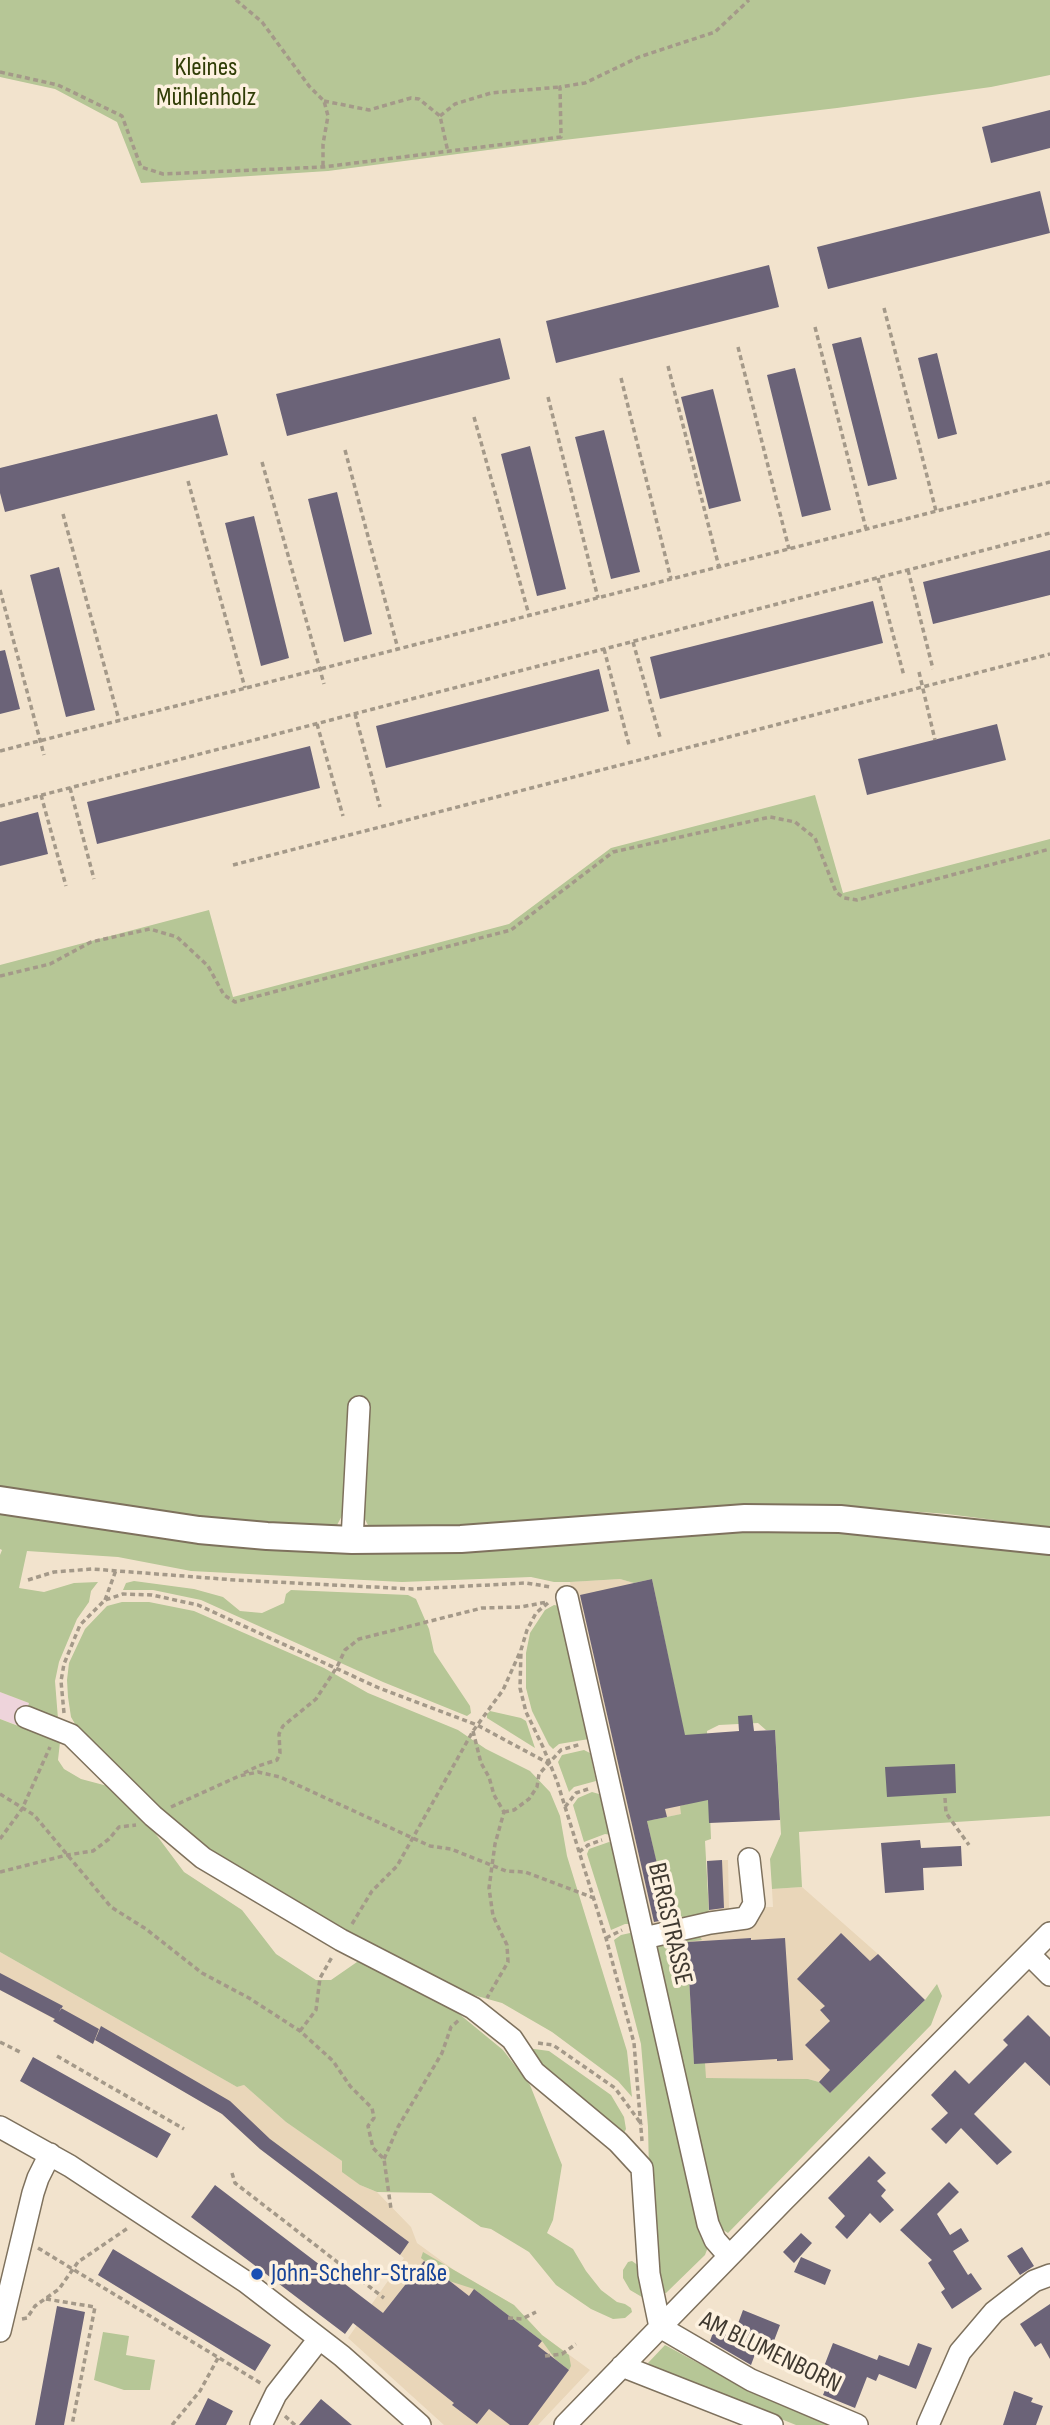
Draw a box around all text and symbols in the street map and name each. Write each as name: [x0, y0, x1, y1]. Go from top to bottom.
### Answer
park label: Kleines Mühlenholz: [156, 52, 256, 114]
street label: BERGSTRASSE: [640, 1860, 698, 1988]
place label: John-Schehr-Straße: [271, 2258, 447, 2290]
marker: John-Schehr-Straße: [249, 2266, 265, 2282]
street label: AM BLUMENBORN: [694, 2305, 846, 2401]

